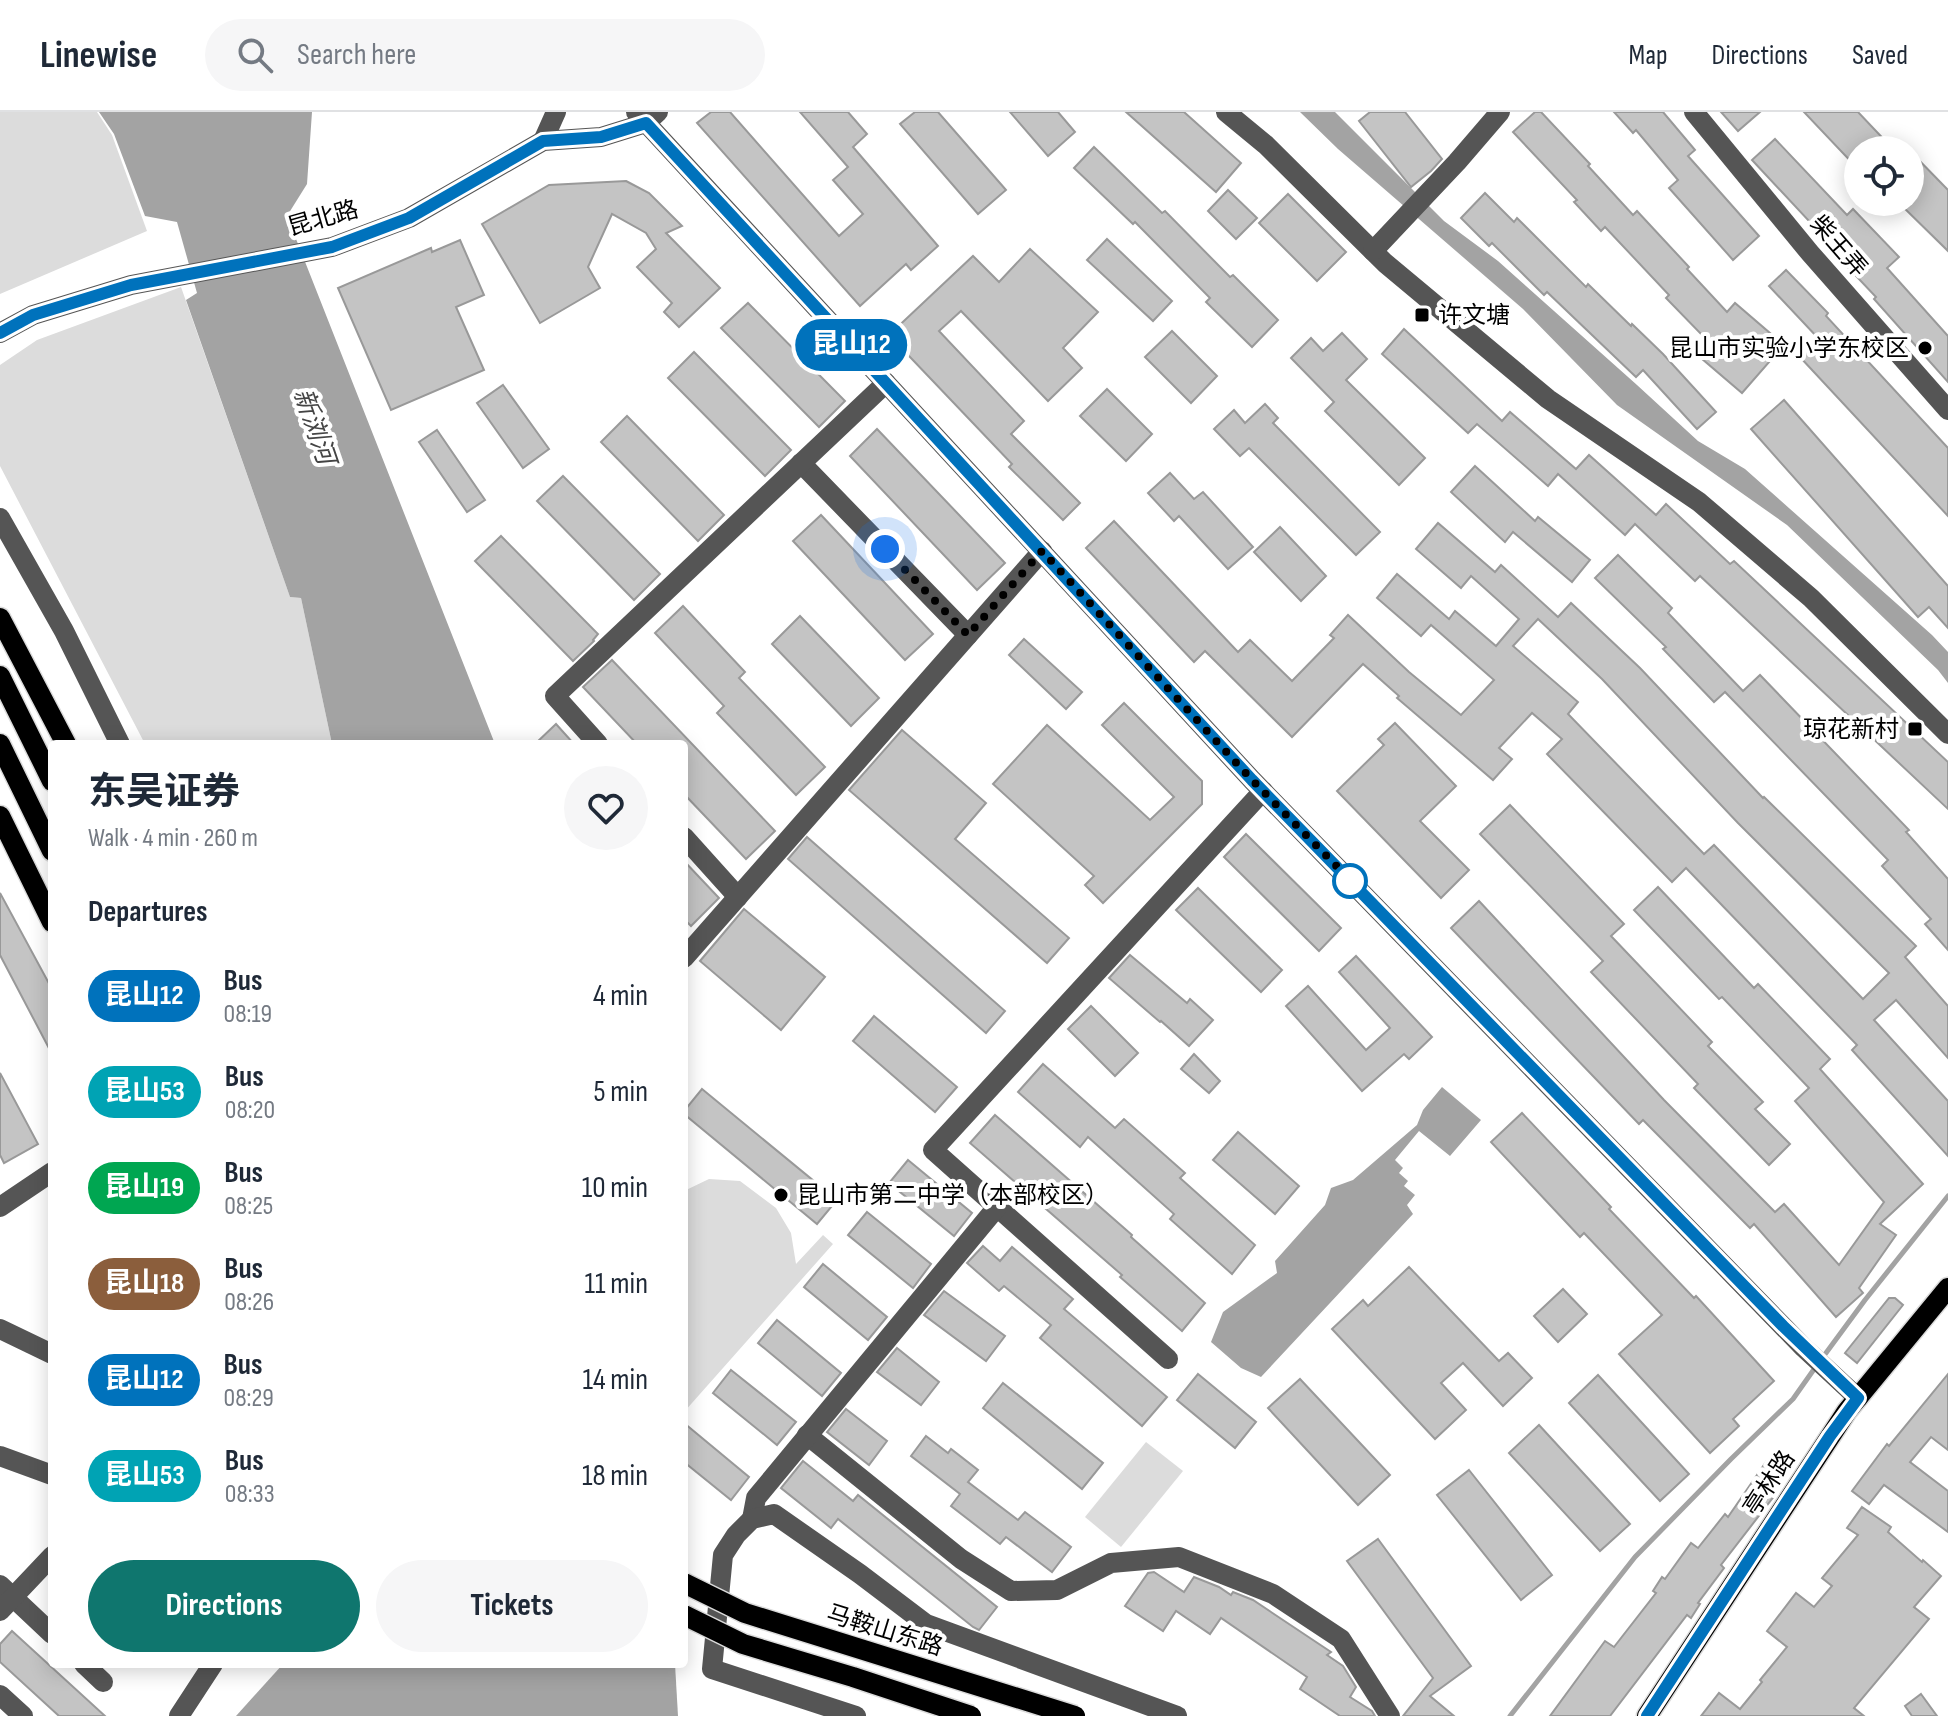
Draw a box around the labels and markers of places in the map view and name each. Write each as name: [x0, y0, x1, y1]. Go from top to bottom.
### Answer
place label: 许文塘: [1438, 301, 1510, 330]
marker: 许文塘: [1413, 306, 1431, 324]
place label: 昆山市实验小学东校区: [1669, 334, 1909, 363]
marker: 昆山市实验小学东校区: [1916, 339, 1934, 357]
place label: 琼花新村: [1803, 715, 1899, 744]
marker: 琼花新村: [1906, 720, 1924, 738]
unlabelled marker: [1333, 864, 1367, 898]
place label: 昆山市第二中学（本部校区）: [797, 1181, 1109, 1210]
marker: 昆山市第二中学（本部校区）: [772, 1186, 790, 1204]

